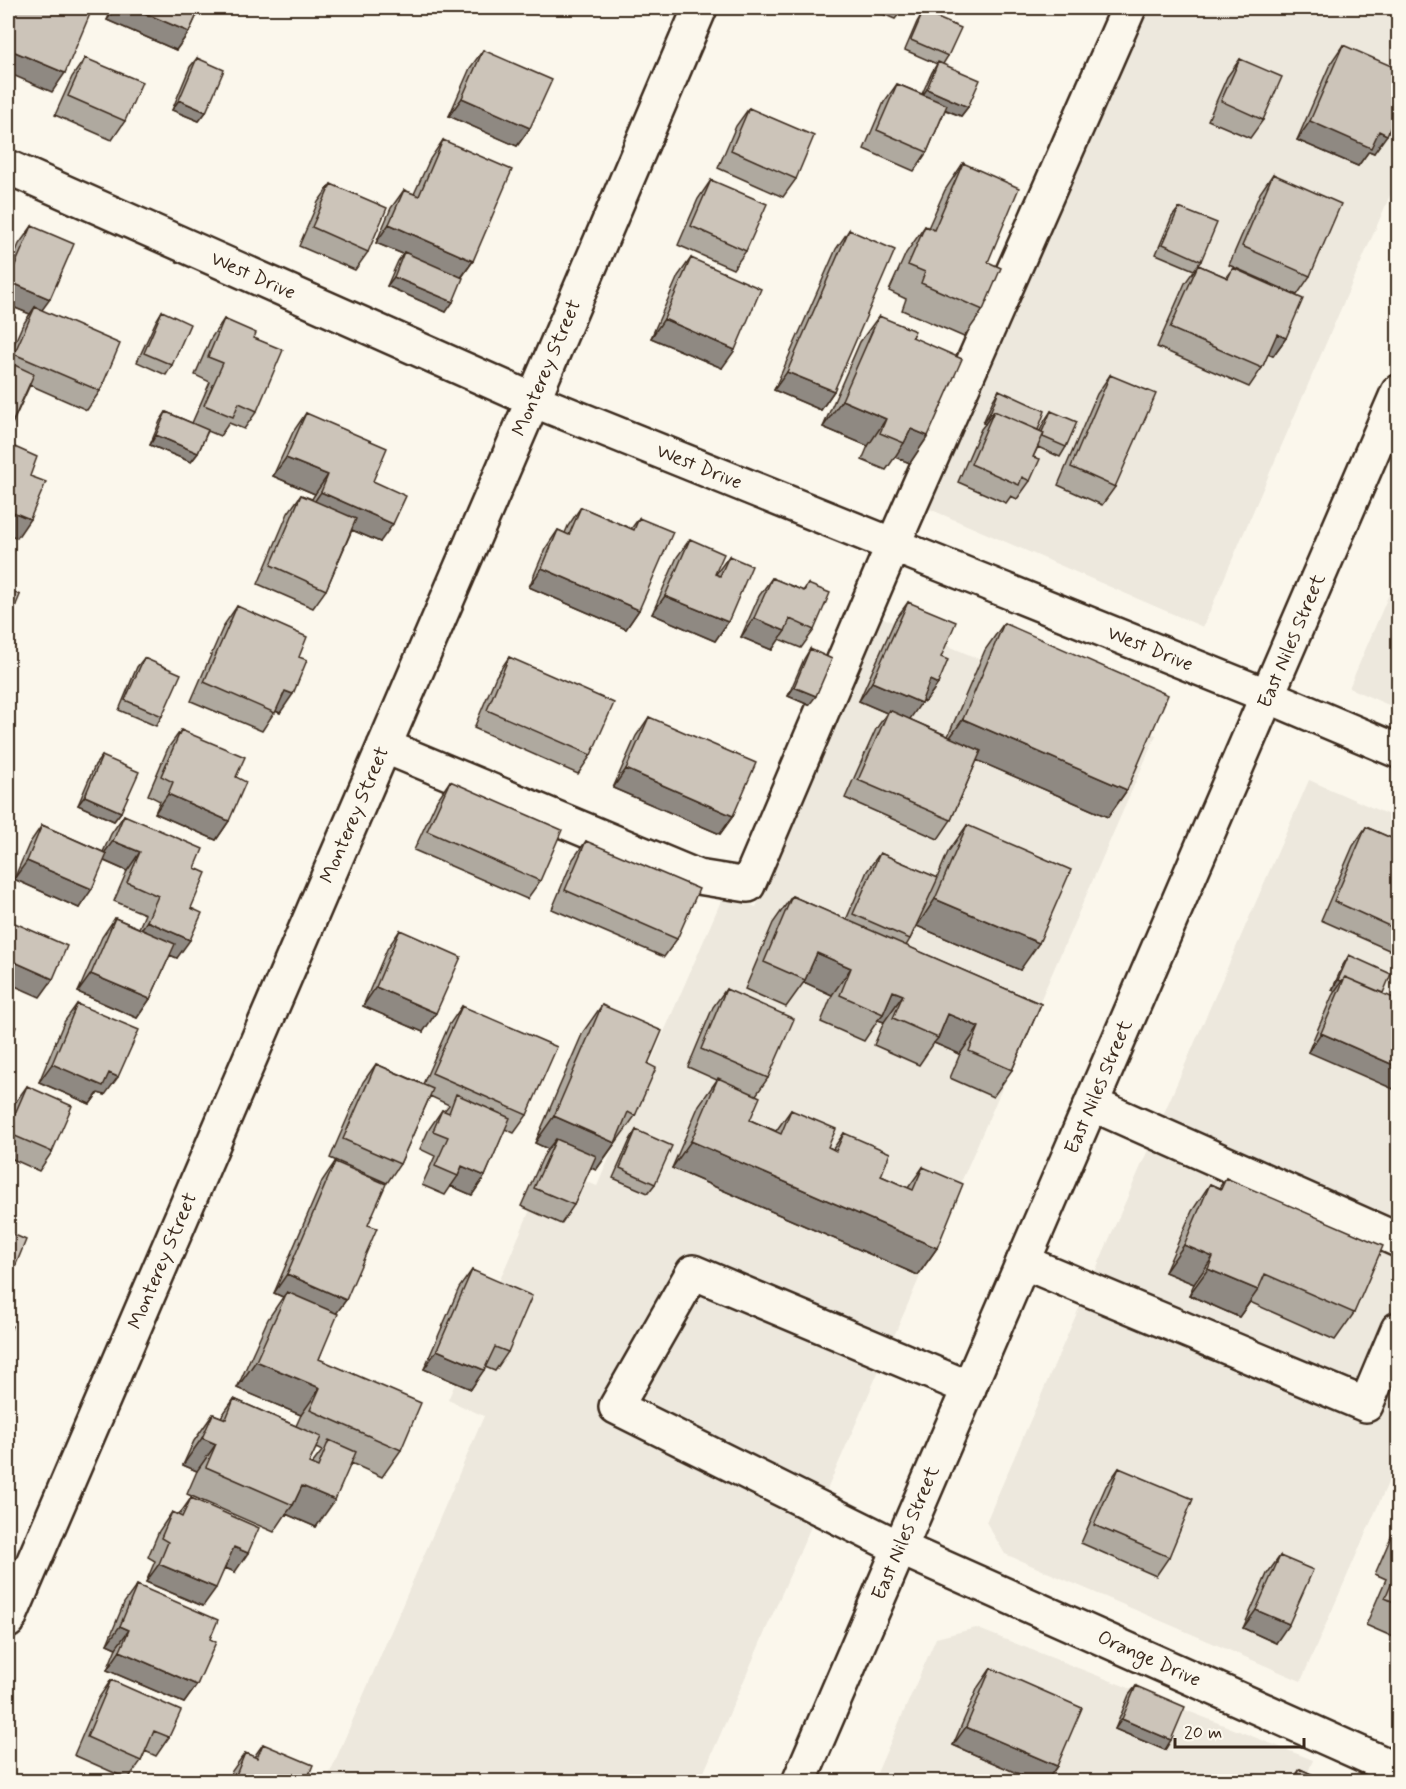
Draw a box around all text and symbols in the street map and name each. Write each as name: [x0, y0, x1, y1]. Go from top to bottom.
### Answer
street label: West Drive: [206, 245, 300, 307]
street label: Monterey Street: [506, 295, 588, 441]
street label: West Drive: [652, 438, 746, 496]
street label: East Niles Street: [1252, 569, 1333, 712]
street label: West Drive: [1103, 620, 1197, 678]
street label: Monterey Street: [314, 742, 396, 888]
street label: East Niles Street: [1059, 1015, 1140, 1158]
street label: Monterey Street: [122, 1188, 204, 1334]
street label: East Niles Street: [866, 1461, 947, 1604]
street label: Orange Drive: [1093, 1624, 1205, 1695]
scale bar: [1175, 1711, 1304, 1749]
text: 20 m: [1184, 1721, 1222, 1745]

